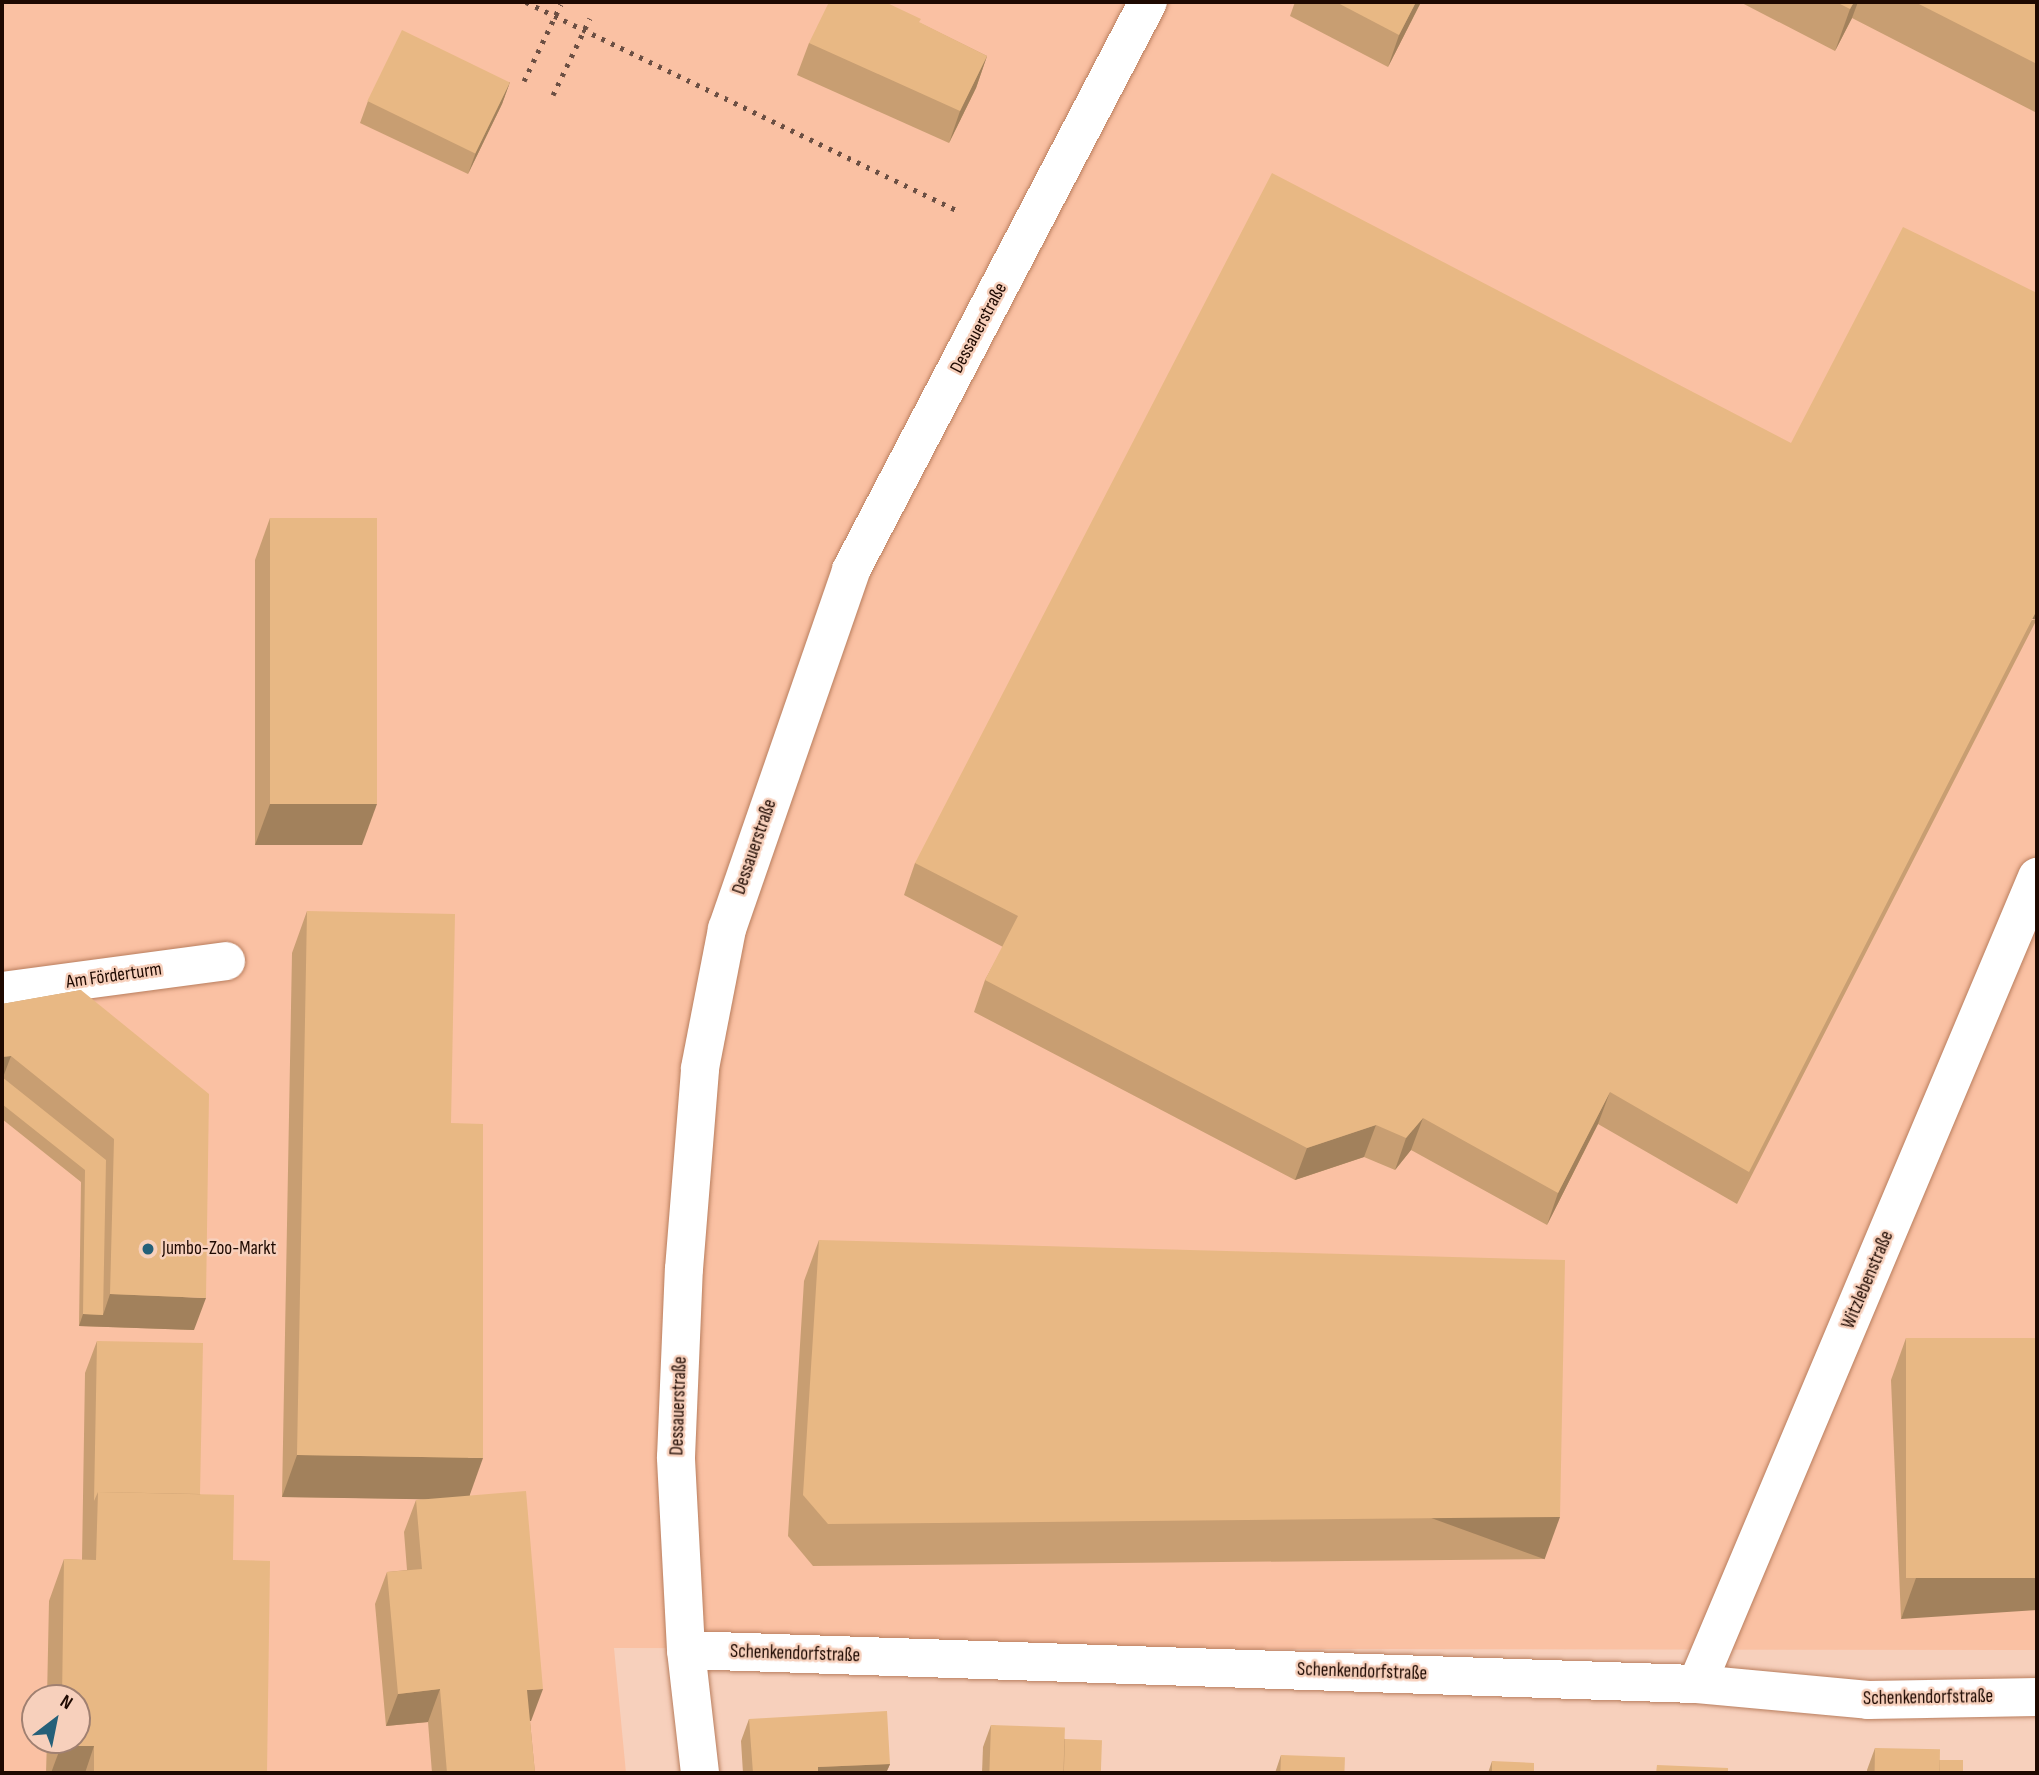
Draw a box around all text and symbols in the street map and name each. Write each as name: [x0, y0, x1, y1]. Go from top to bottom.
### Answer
street label: Dessauerstraße: [946, 279, 1012, 377]
street label: Dessauerstraße: [728, 796, 782, 898]
street label: Am Förderturm: [65, 958, 163, 994]
street label: Witzlebenstraße: [1837, 1228, 1899, 1332]
place label: Jumbo-Zoo-Markt: [162, 1238, 276, 1260]
marker: Jumbo-Zoo-Markt: [140, 1241, 156, 1257]
street label: Dessauerstraße: [666, 1356, 692, 1456]
street label: Schenkendorfstraße: [730, 1640, 860, 1668]
street label: Schenkendorfstraße: [1297, 1658, 1427, 1686]
north arrow: [21, 1684, 91, 1754]
street label: Schenkendorfstraße: [1863, 1685, 1993, 1711]
text: N: [56, 1690, 77, 1715]

